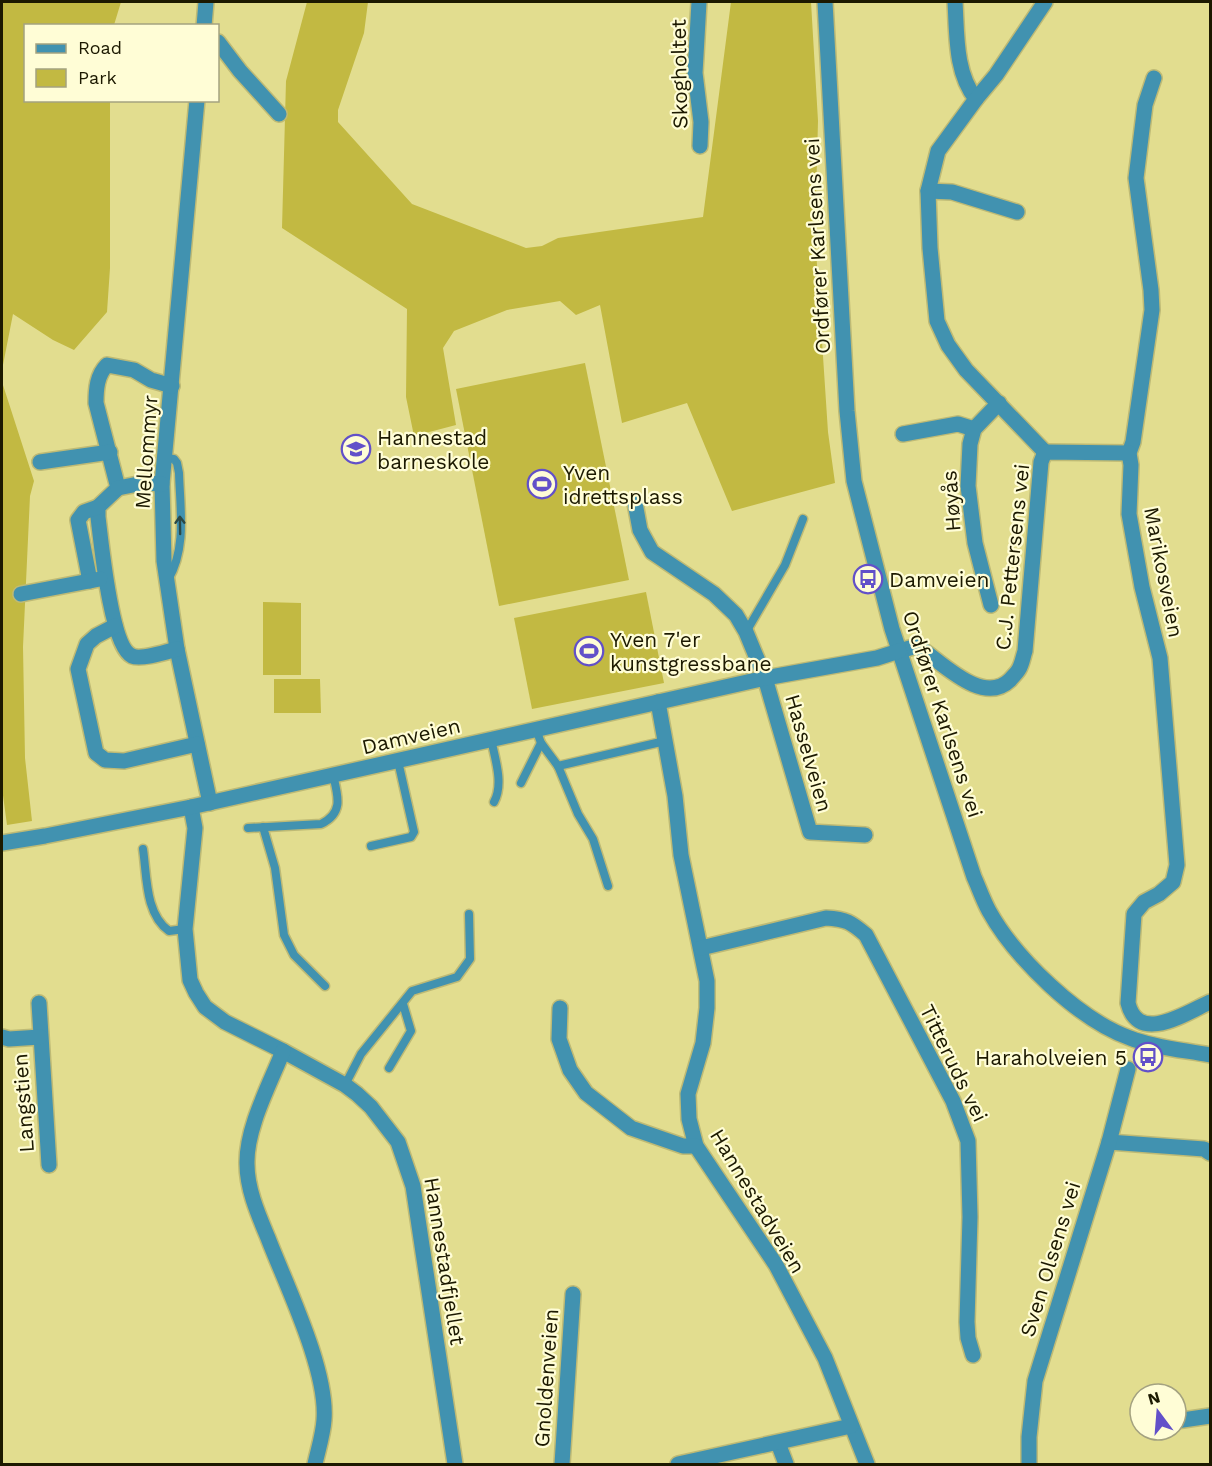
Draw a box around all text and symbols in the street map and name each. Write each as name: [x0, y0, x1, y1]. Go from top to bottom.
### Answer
street label: Skogholtet: [666, 19, 692, 129]
legend: [24, 24, 219, 102]
text: Road: [78, 37, 122, 58]
text: Park: [78, 67, 117, 88]
street label: Ordfører Karlsens vei: [799, 137, 835, 355]
street label: Mellommyr: [130, 394, 162, 510]
place label: Hannestad barneskole: [377, 425, 489, 474]
school or university icon: Hannestad barneskole: [340, 433, 372, 465]
place label: Yven idrettsplass: [563, 460, 683, 509]
street label: C.J. Pettersens vei: [990, 463, 1034, 651]
sports icon: Yven idrettsplass: [526, 468, 558, 500]
street label: Høyås: [936, 470, 966, 532]
street label: Marikosveien: [1139, 505, 1189, 639]
one-way arrow: [174, 515, 186, 535]
bus stop icon: Damveien: [852, 563, 884, 595]
place label: Damveien: [889, 567, 990, 592]
street label: Ordfører Karlsens vei: [898, 607, 988, 821]
place label: Yven 7'er kunstgressbane: [610, 627, 772, 676]
sports icon: Yven 7'er kunstgressbane: [573, 635, 605, 667]
street label: Hasselveien: [780, 691, 838, 815]
street label: Damveien: [359, 713, 463, 759]
street label: Titteruds vei: [915, 1000, 993, 1126]
bus stop icon: Haraholveien 5: [1132, 1041, 1164, 1073]
place label: Haraholveien 5: [975, 1045, 1127, 1070]
street label: Langstien: [7, 1053, 39, 1153]
street label: Hannestadveien: [705, 1124, 811, 1278]
street label: Hannestadfjellet: [419, 1175, 471, 1347]
street label: Sven Olsens vei: [1014, 1178, 1086, 1340]
street label: Gnoldenveien: [529, 1308, 563, 1448]
north arrow: [1128, 1382, 1188, 1442]
text: N: [1146, 1387, 1162, 1409]

